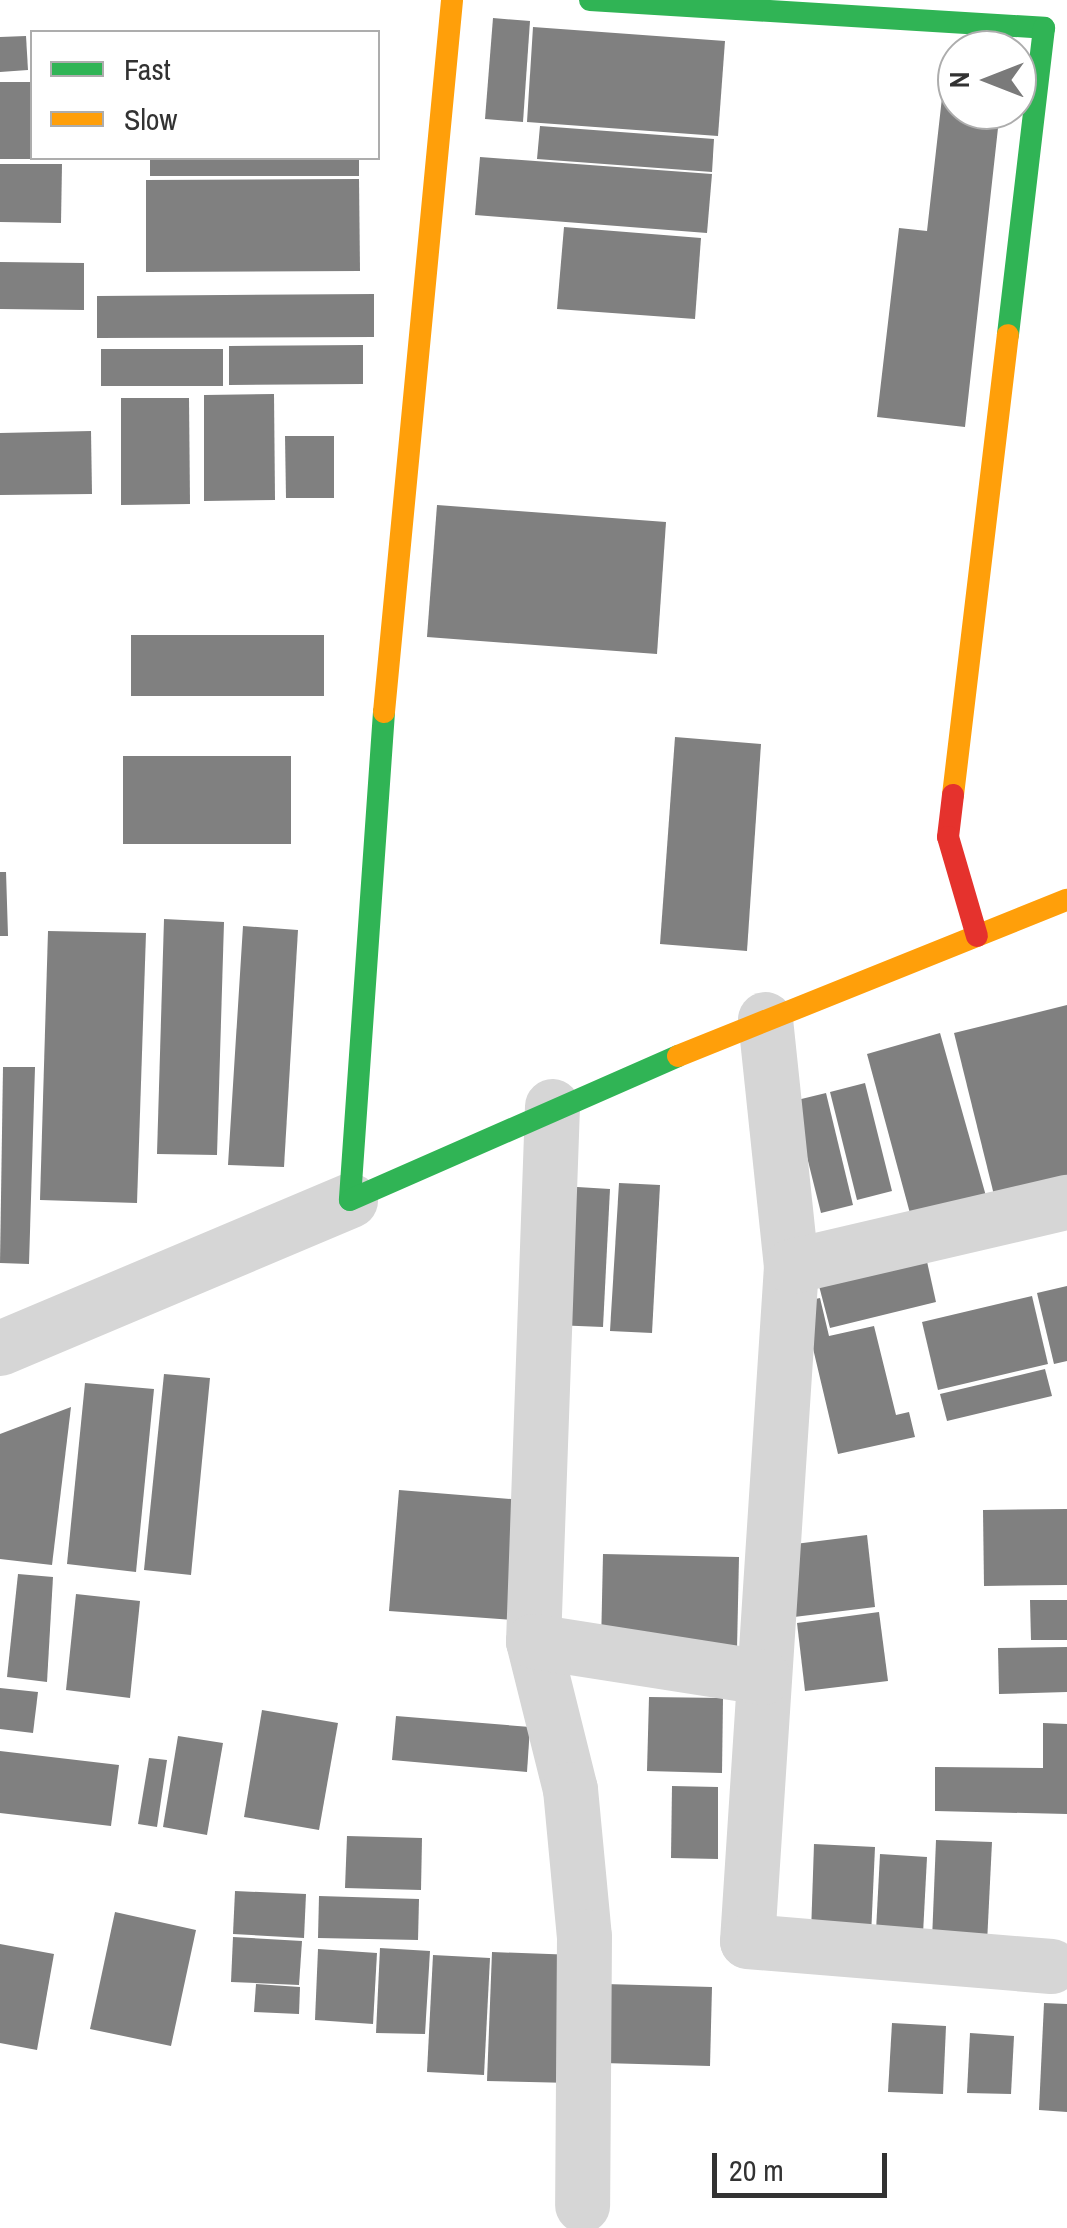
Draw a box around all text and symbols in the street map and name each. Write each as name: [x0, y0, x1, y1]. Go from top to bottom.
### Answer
legend: [30, 30, 380, 160]
north arrow: [937, 30, 1037, 130]
text: Fast: [124, 49, 171, 89]
text: N: [940, 72, 978, 88]
text: Slow: [124, 99, 177, 139]
scale bar: [717, 2133, 892, 2195]
text: 20 m: [729, 2150, 784, 2190]

